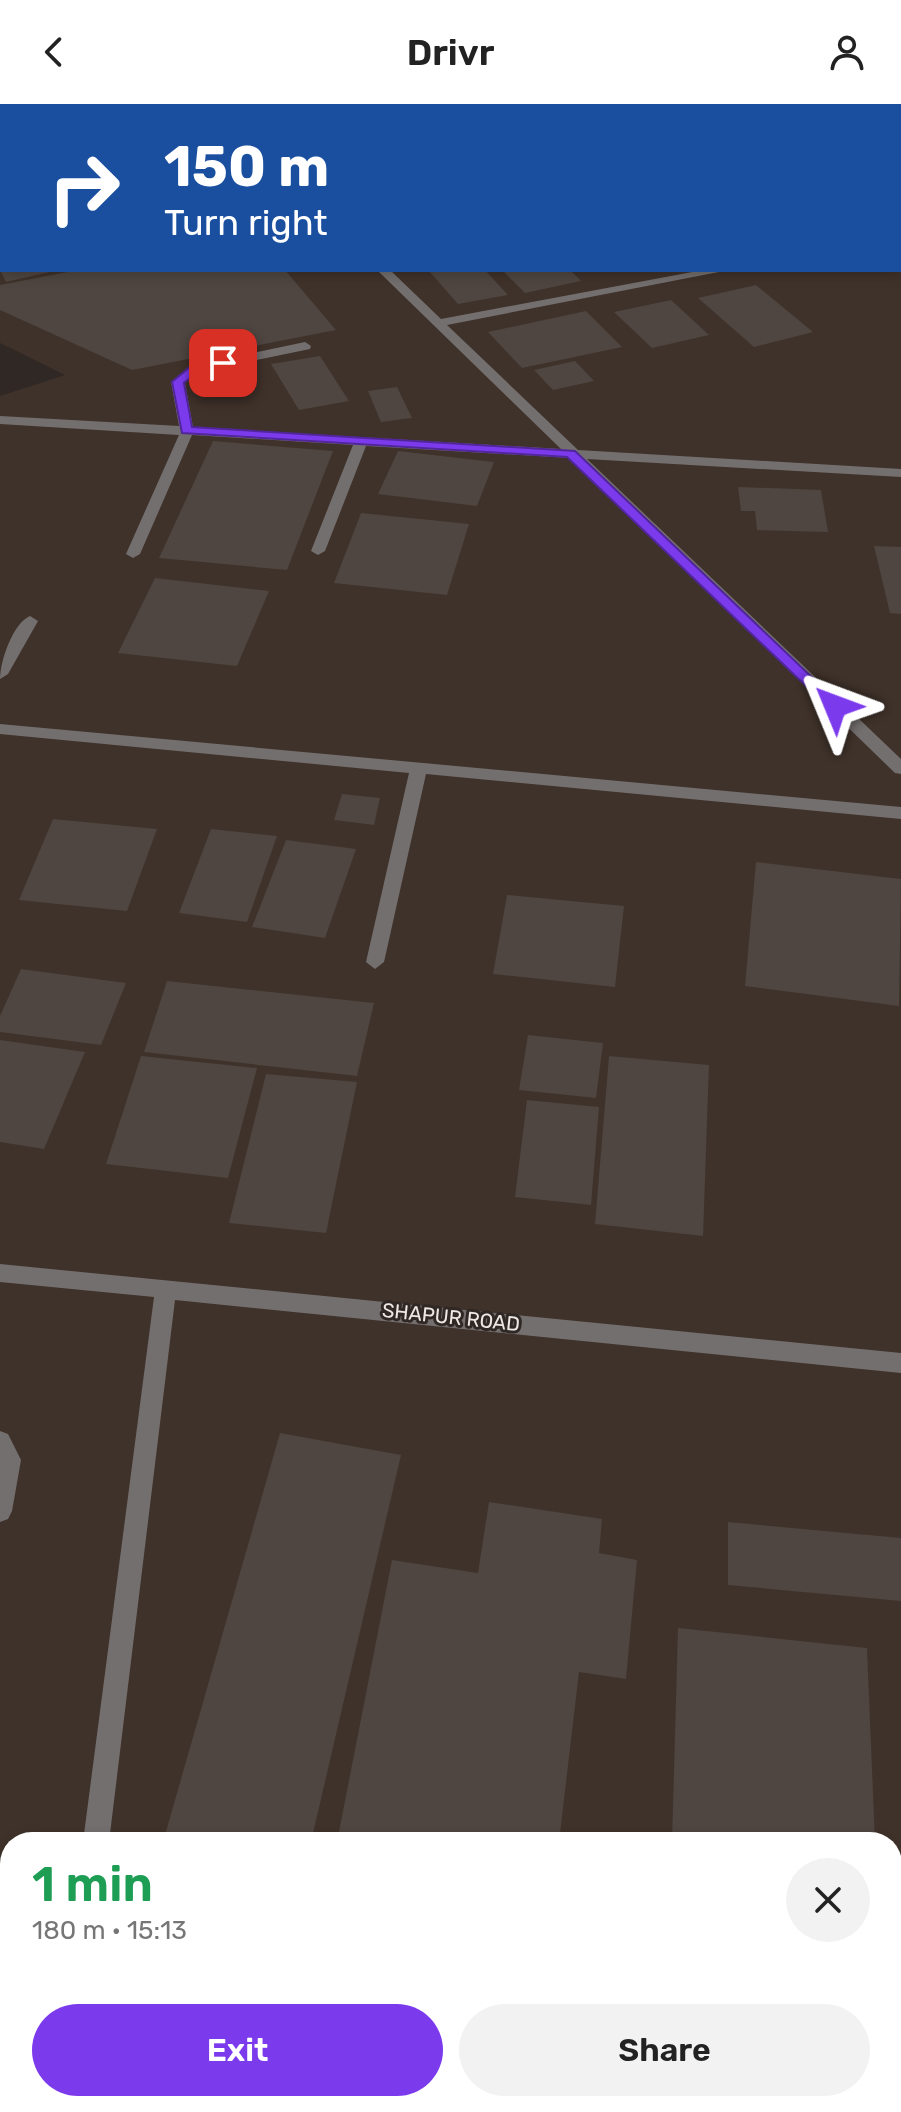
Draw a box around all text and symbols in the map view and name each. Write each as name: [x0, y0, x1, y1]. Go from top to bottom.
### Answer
icon: back: [32, 30, 76, 74]
icon: person: [825, 30, 869, 74]
text: Drivr: [407, 31, 494, 74]
text: 150 m: [164, 134, 329, 200]
icon: right: [32, 136, 136, 240]
text: Turn right: [164, 201, 328, 244]
pin: [189, 329, 257, 397]
icon: arrive: [201, 341, 245, 385]
position arrow: [793, 664, 877, 748]
street label: SHAPUR ROAD: [381, 1298, 521, 1336]
text: 1 min: [32, 1856, 153, 1913]
button: close: [786, 1858, 870, 1942]
text: 180 m · 15:13: [32, 1915, 187, 1946]
button: Exit: [32, 2004, 443, 2096]
button: Share: [459, 2004, 870, 2096]

